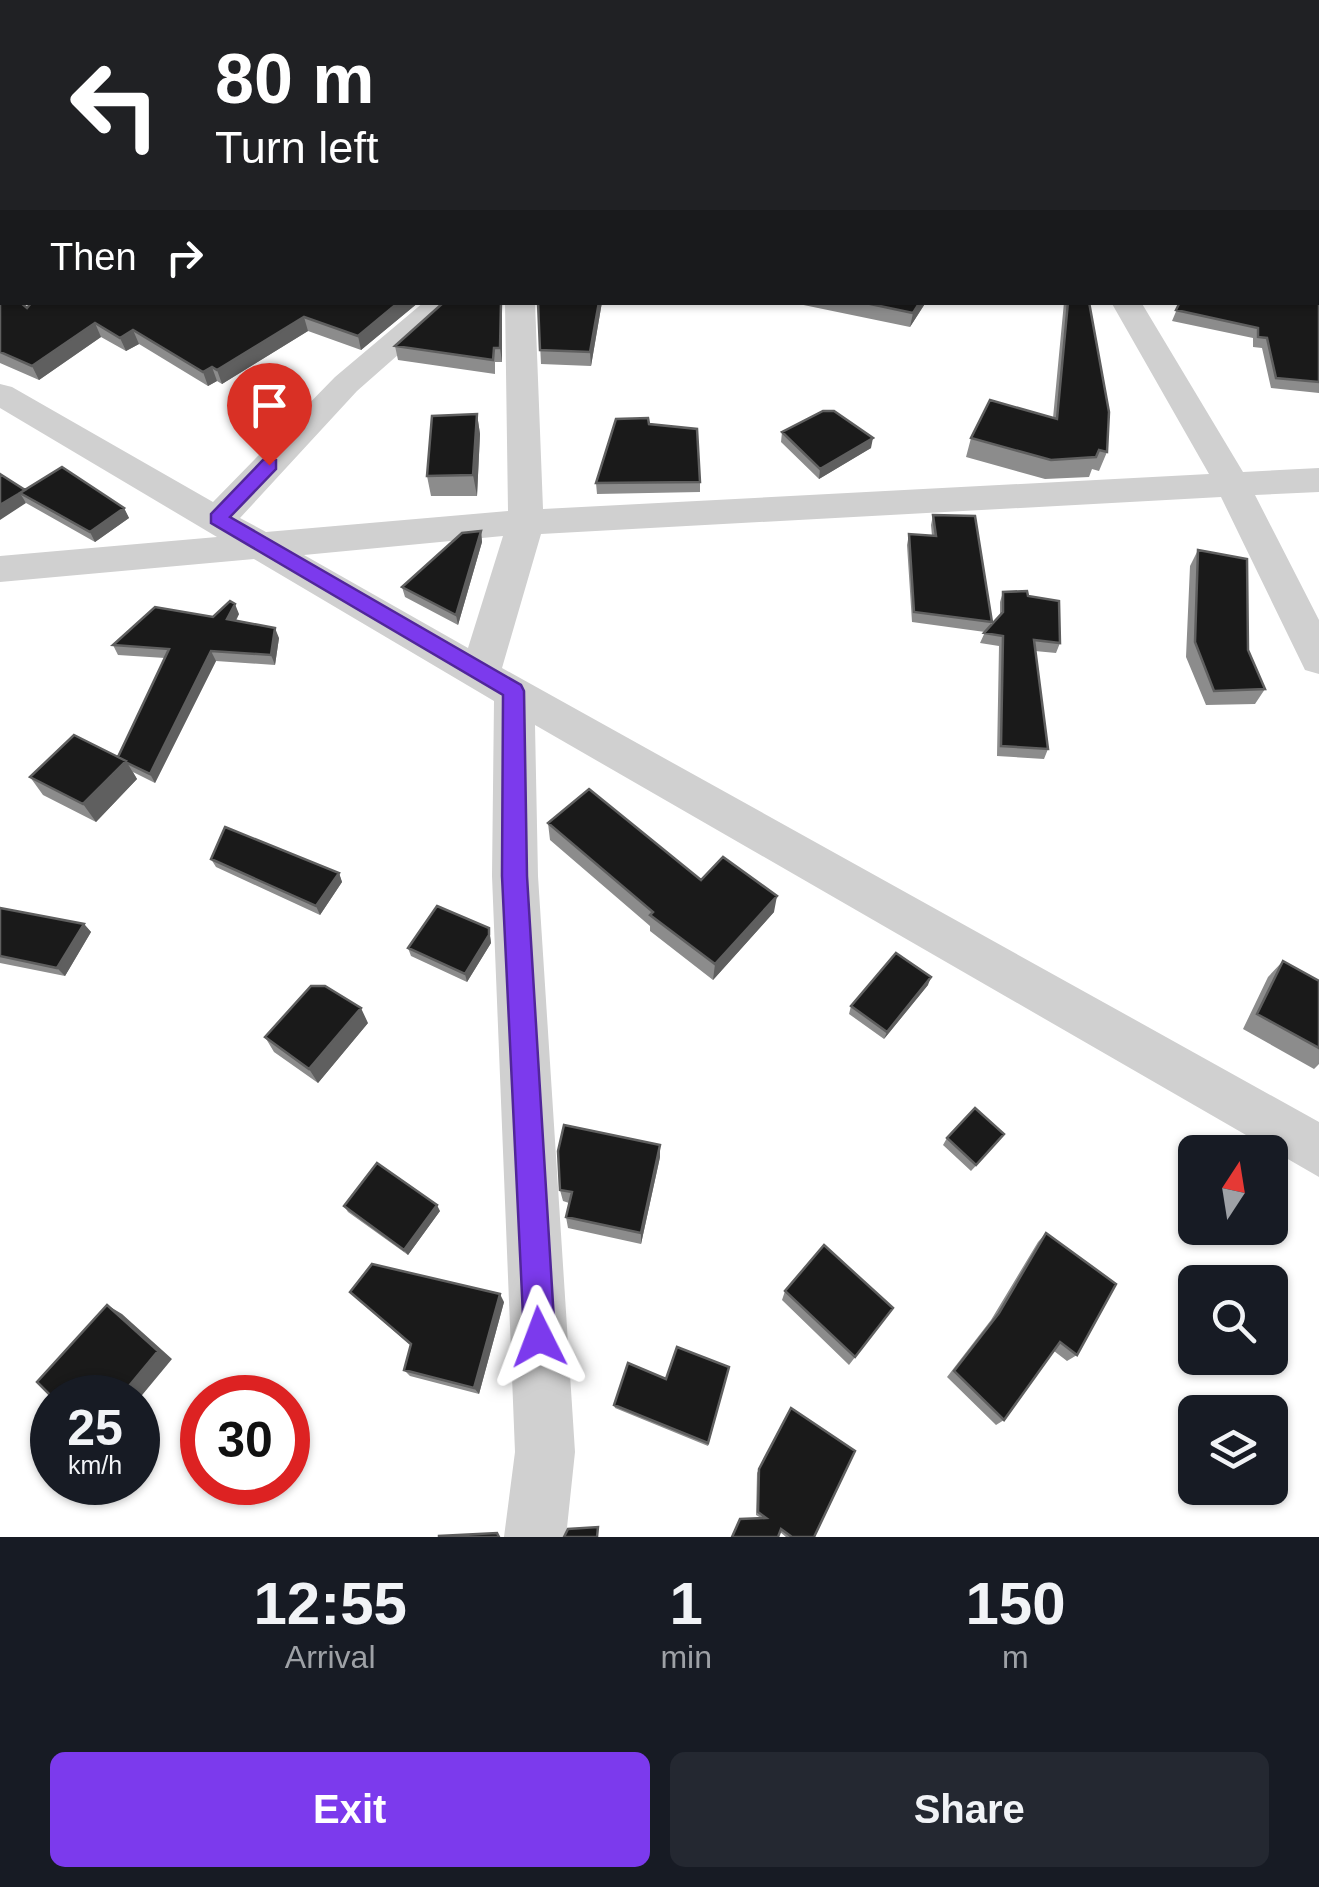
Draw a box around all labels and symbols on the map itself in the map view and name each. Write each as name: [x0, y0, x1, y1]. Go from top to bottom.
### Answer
pin: [227, 363, 312, 466]
north arrow: [1178, 1135, 1288, 1245]
position arrow: [487, 1285, 591, 1389]
speed limit sign: 30: [180, 1375, 310, 1505]

